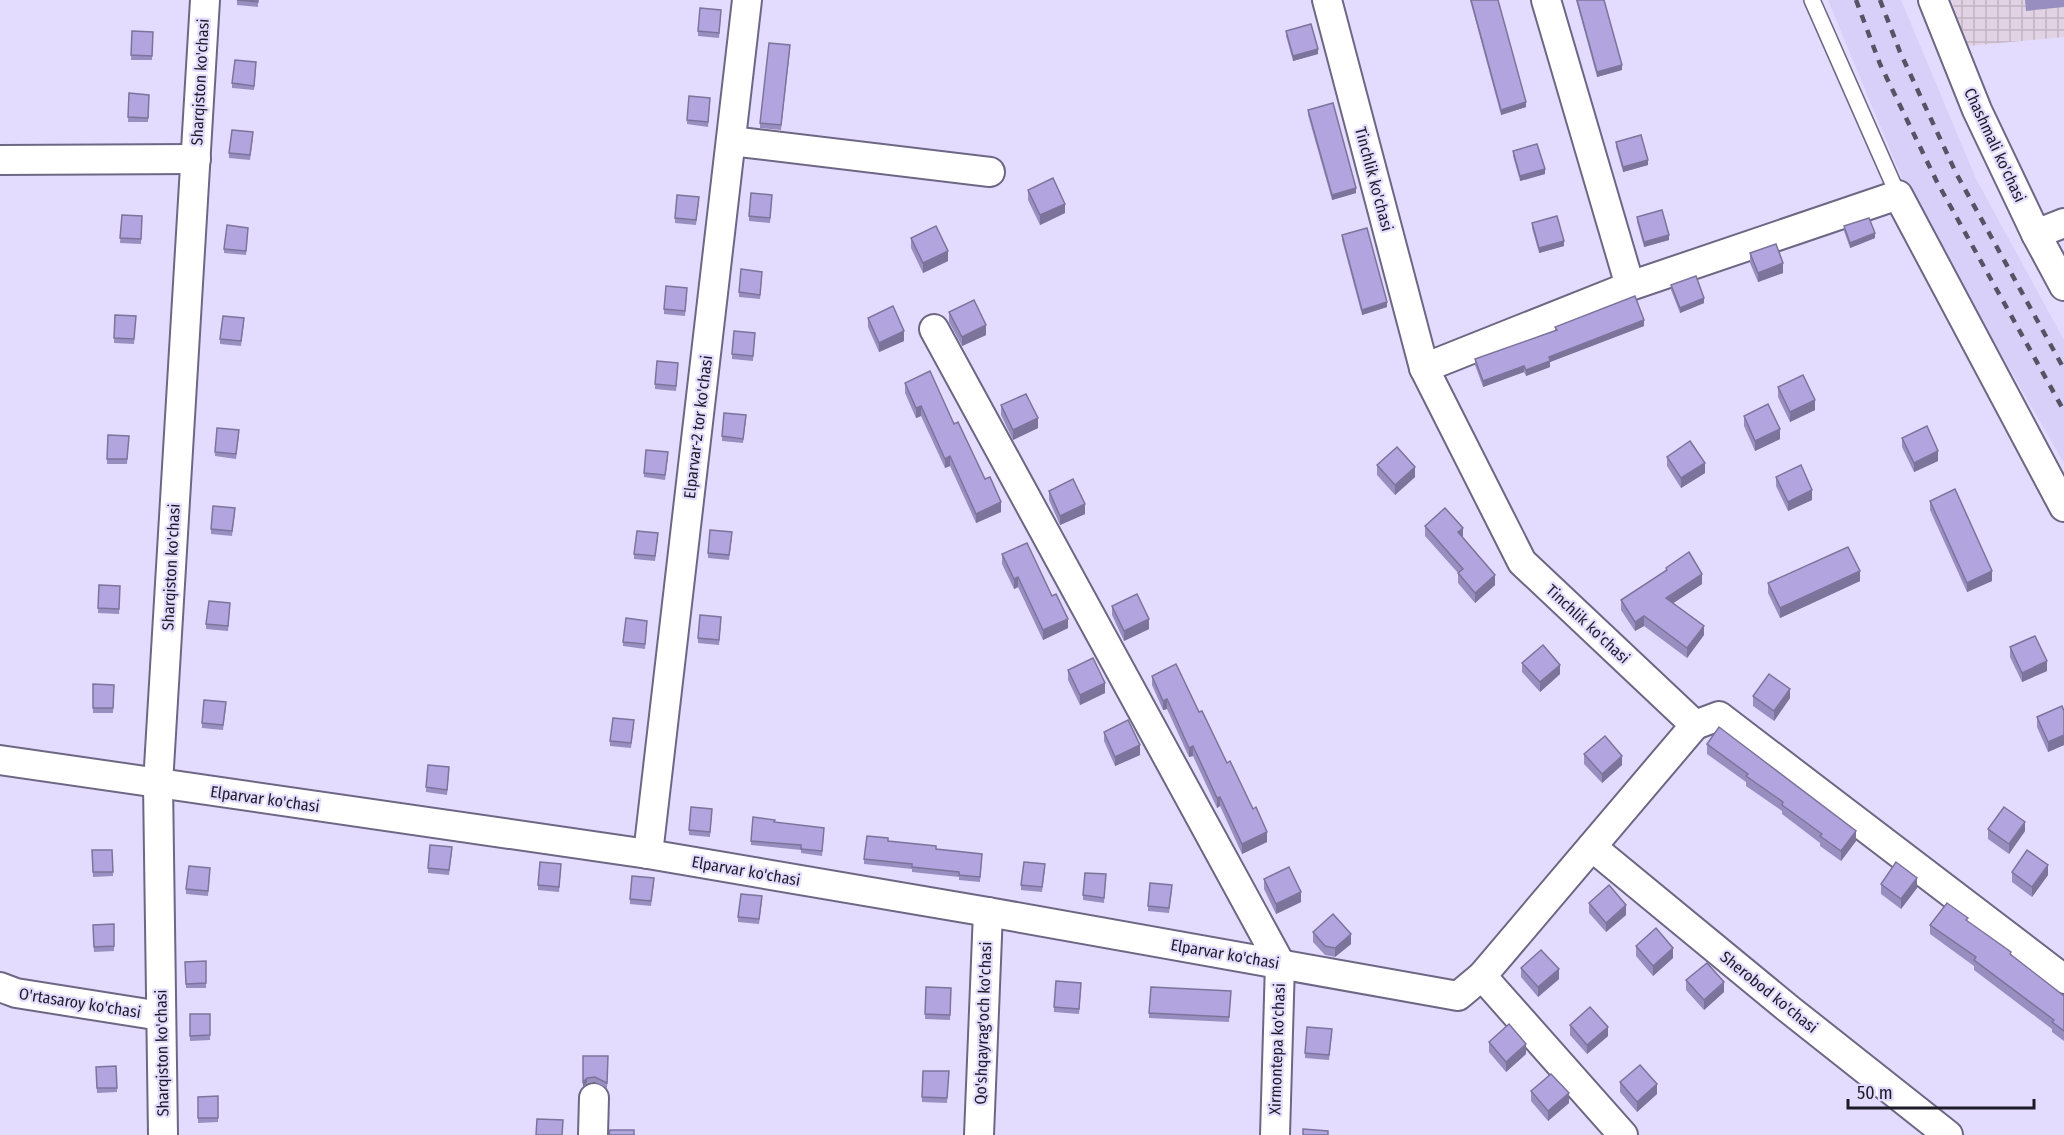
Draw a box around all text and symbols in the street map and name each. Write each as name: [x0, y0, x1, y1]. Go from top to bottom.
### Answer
street label: Sharqiston ko'chasi: [187, 18, 213, 146]
street label: Chashmali ko'chasi: [1960, 85, 2030, 205]
street label: Tinchlik ko'chasi: [1351, 125, 1397, 233]
street label: Elparvar-2 tor ko'chasi: [680, 354, 716, 500]
street label: Sharqiston ko'chasi: [158, 503, 184, 631]
street label: Tinchlik ko'chasi: [1542, 581, 1634, 667]
street label: Elparvar ko'chasi: [209, 782, 321, 816]
street label: Elparvar ko'chasi: [690, 852, 802, 890]
street label: Elparvar ko'chasi: [1169, 935, 1281, 973]
street label: Qo'shqayrag'och ko'chasi: [971, 941, 995, 1105]
street label: Sherobod ko'chasi: [1717, 947, 1821, 1037]
street label: Xirmontepa ko'chasi: [1265, 983, 1289, 1115]
street label: O'rtasaroy ko'chasi: [18, 984, 142, 1022]
street label: Sharqiston ko'chasi: [151, 989, 173, 1117]
scale bar: [1848, 1072, 2034, 1110]
text: 50 m: [1857, 1082, 1893, 1104]

